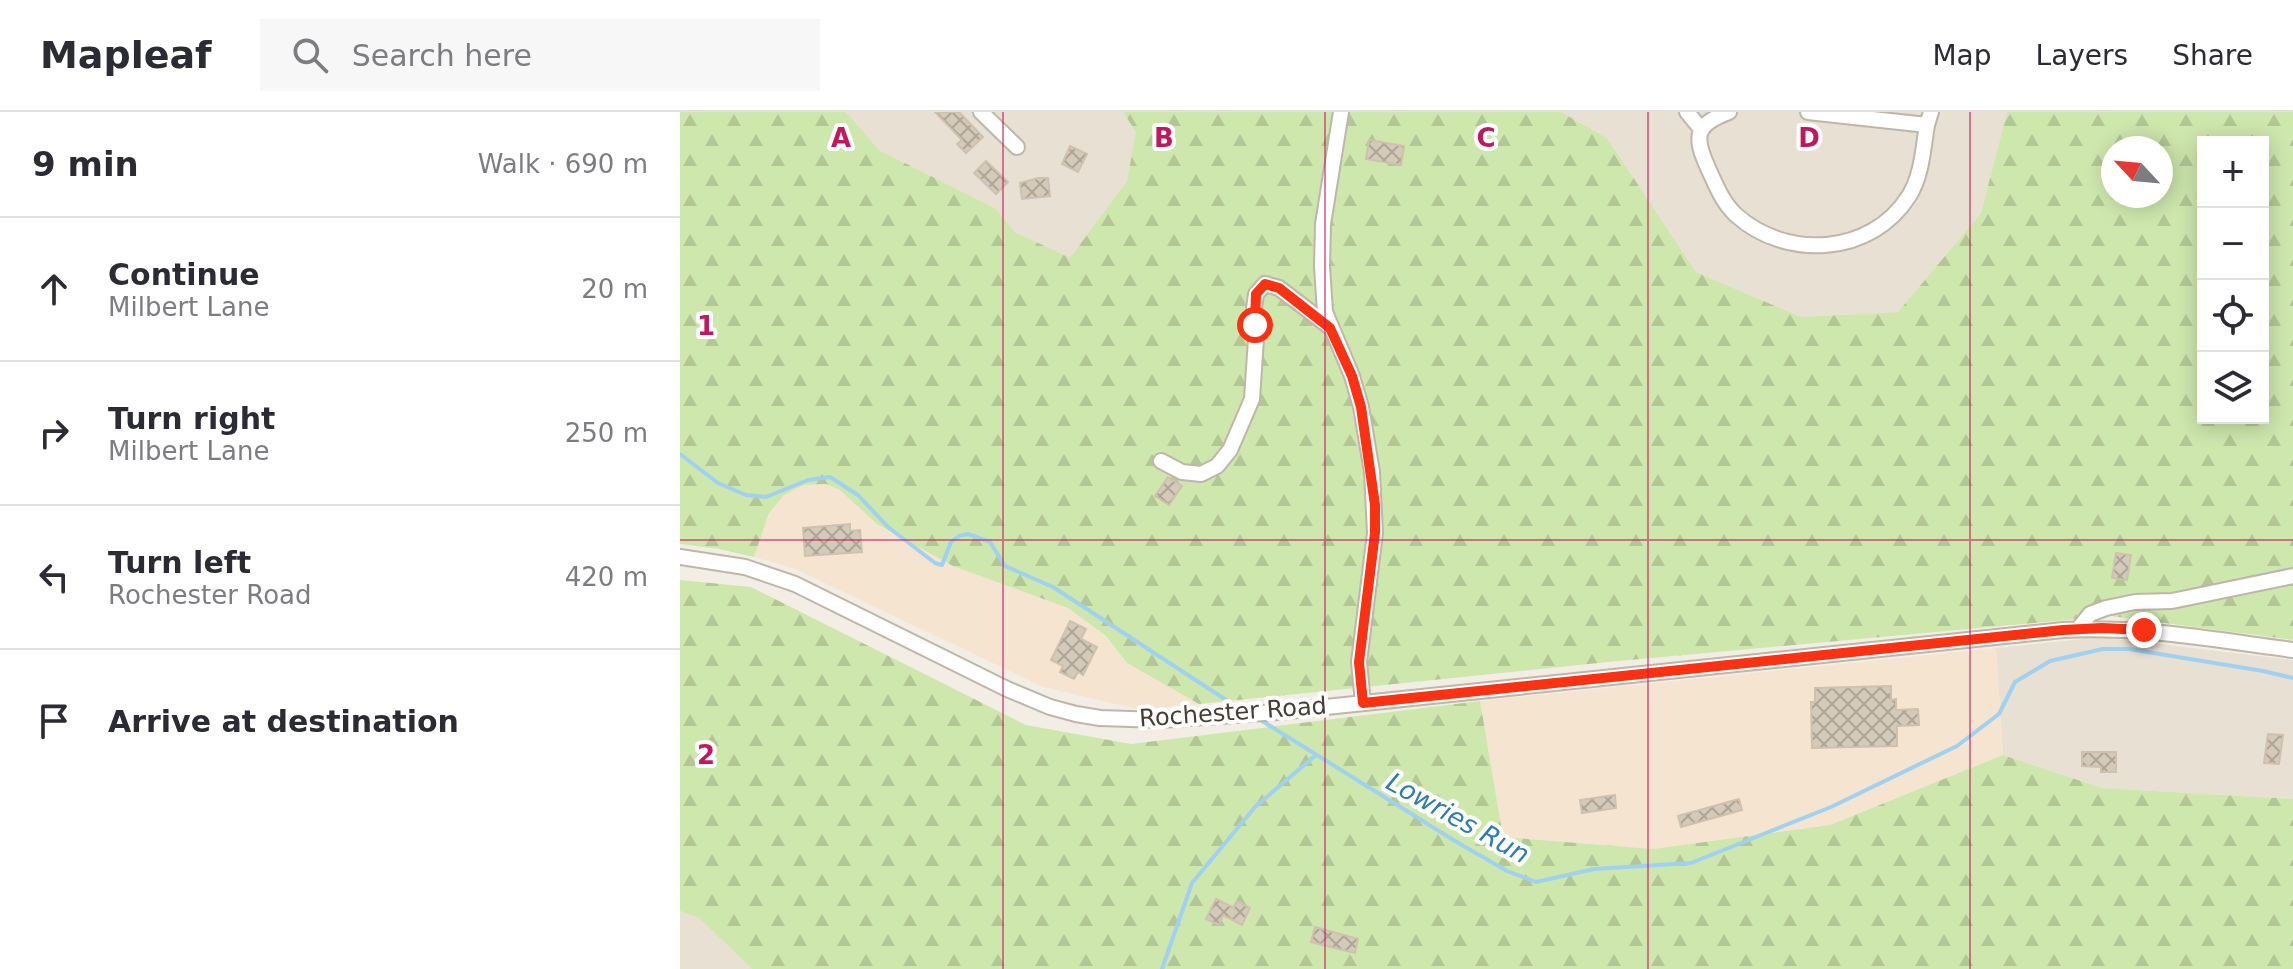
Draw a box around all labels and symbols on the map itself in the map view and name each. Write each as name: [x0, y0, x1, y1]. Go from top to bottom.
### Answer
text: A: [831, 123, 851, 153]
text: B: [1154, 123, 1174, 153]
text: C: [1476, 123, 1496, 153]
text: D: [1798, 123, 1820, 153]
north arrow: [2101, 136, 2173, 208]
route start: [1237, 307, 1273, 343]
text: 1: [697, 311, 715, 341]
route end: [2126, 612, 2162, 648]
street label: Rochester Road: [1138, 691, 1328, 733]
text: 2: [697, 740, 715, 770]
water label: Lowries Run: [1381, 766, 1535, 870]

